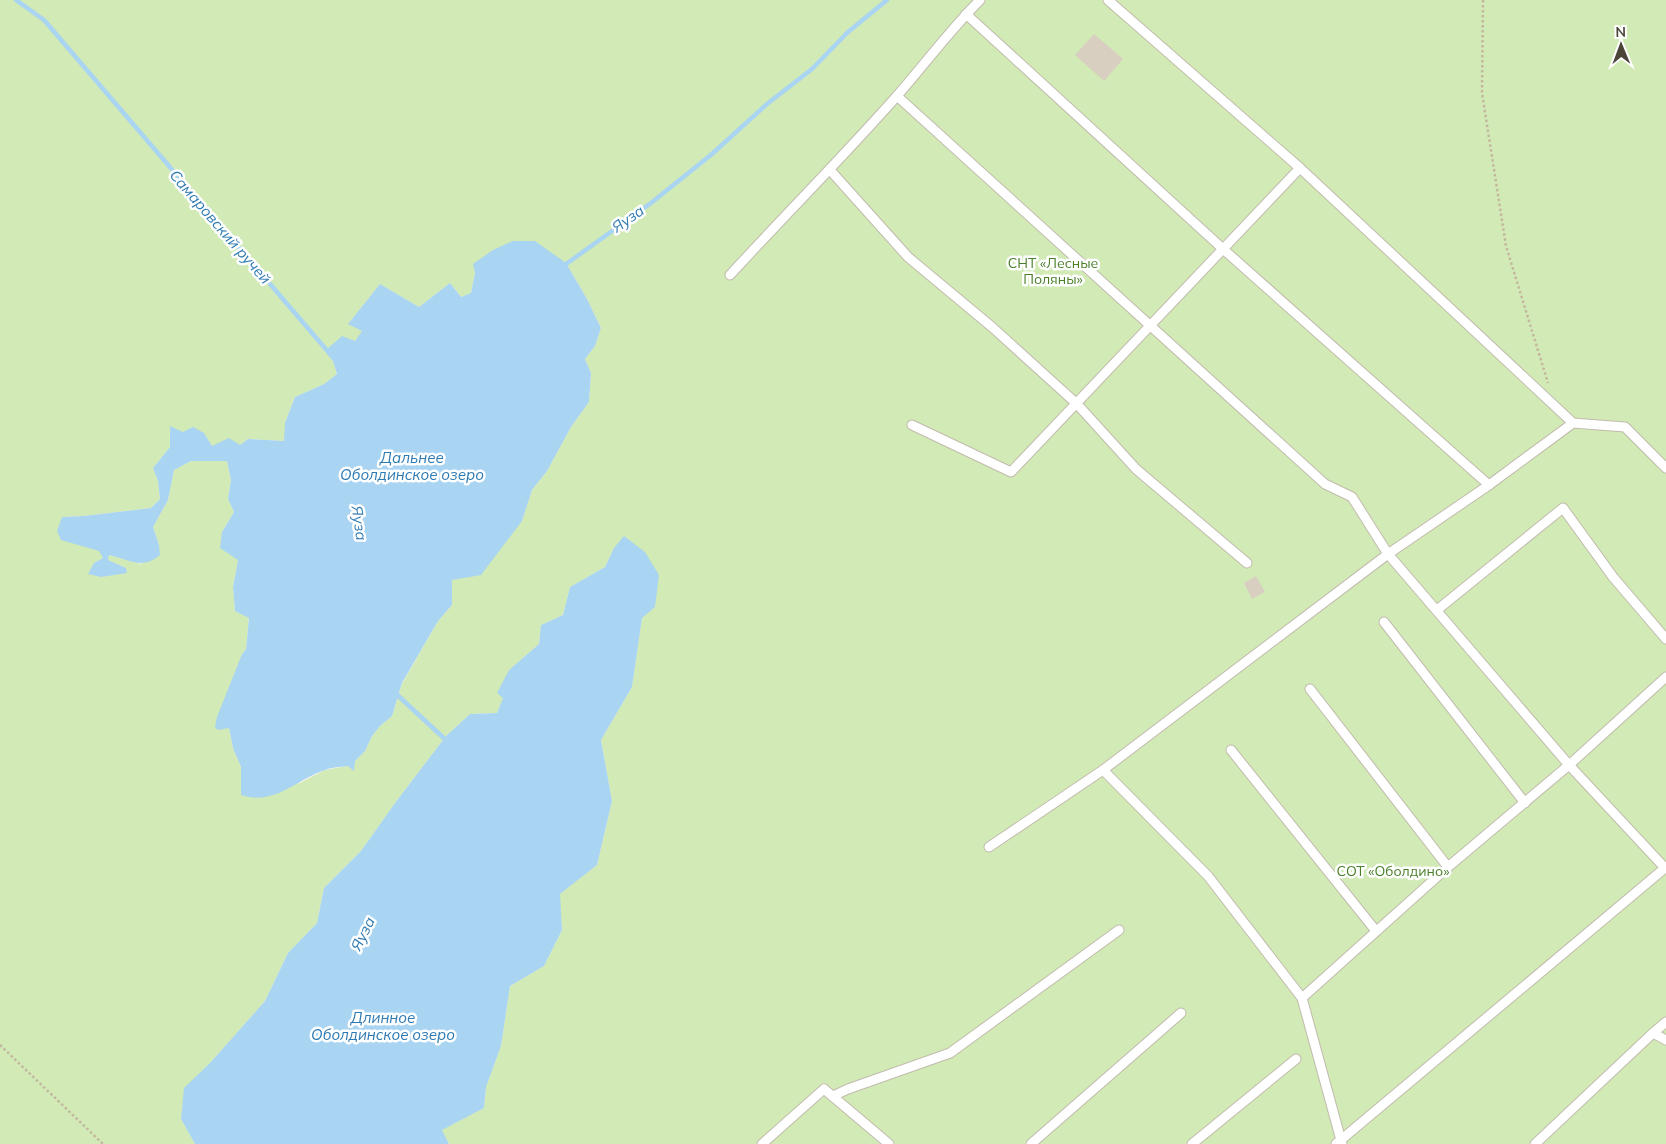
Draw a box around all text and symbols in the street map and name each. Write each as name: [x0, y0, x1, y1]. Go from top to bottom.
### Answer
north arrow: [1596, 20, 1646, 70]
text: N: [1615, 23, 1626, 41]
water label: Самаровский ручей: [166, 166, 275, 288]
water label: Яуза: [607, 201, 648, 237]
park label: СНТ «Лесные Поляны»: [1008, 254, 1099, 288]
water label: Дальнее Оболдинское озеро: [340, 448, 484, 484]
water label: Яуза: [347, 503, 371, 542]
park label: СОТ «Оболдино»: [1337, 862, 1449, 880]
water label: Яуза: [346, 914, 379, 955]
water label: Длинное Оболдинское озеро: [311, 1008, 455, 1044]

